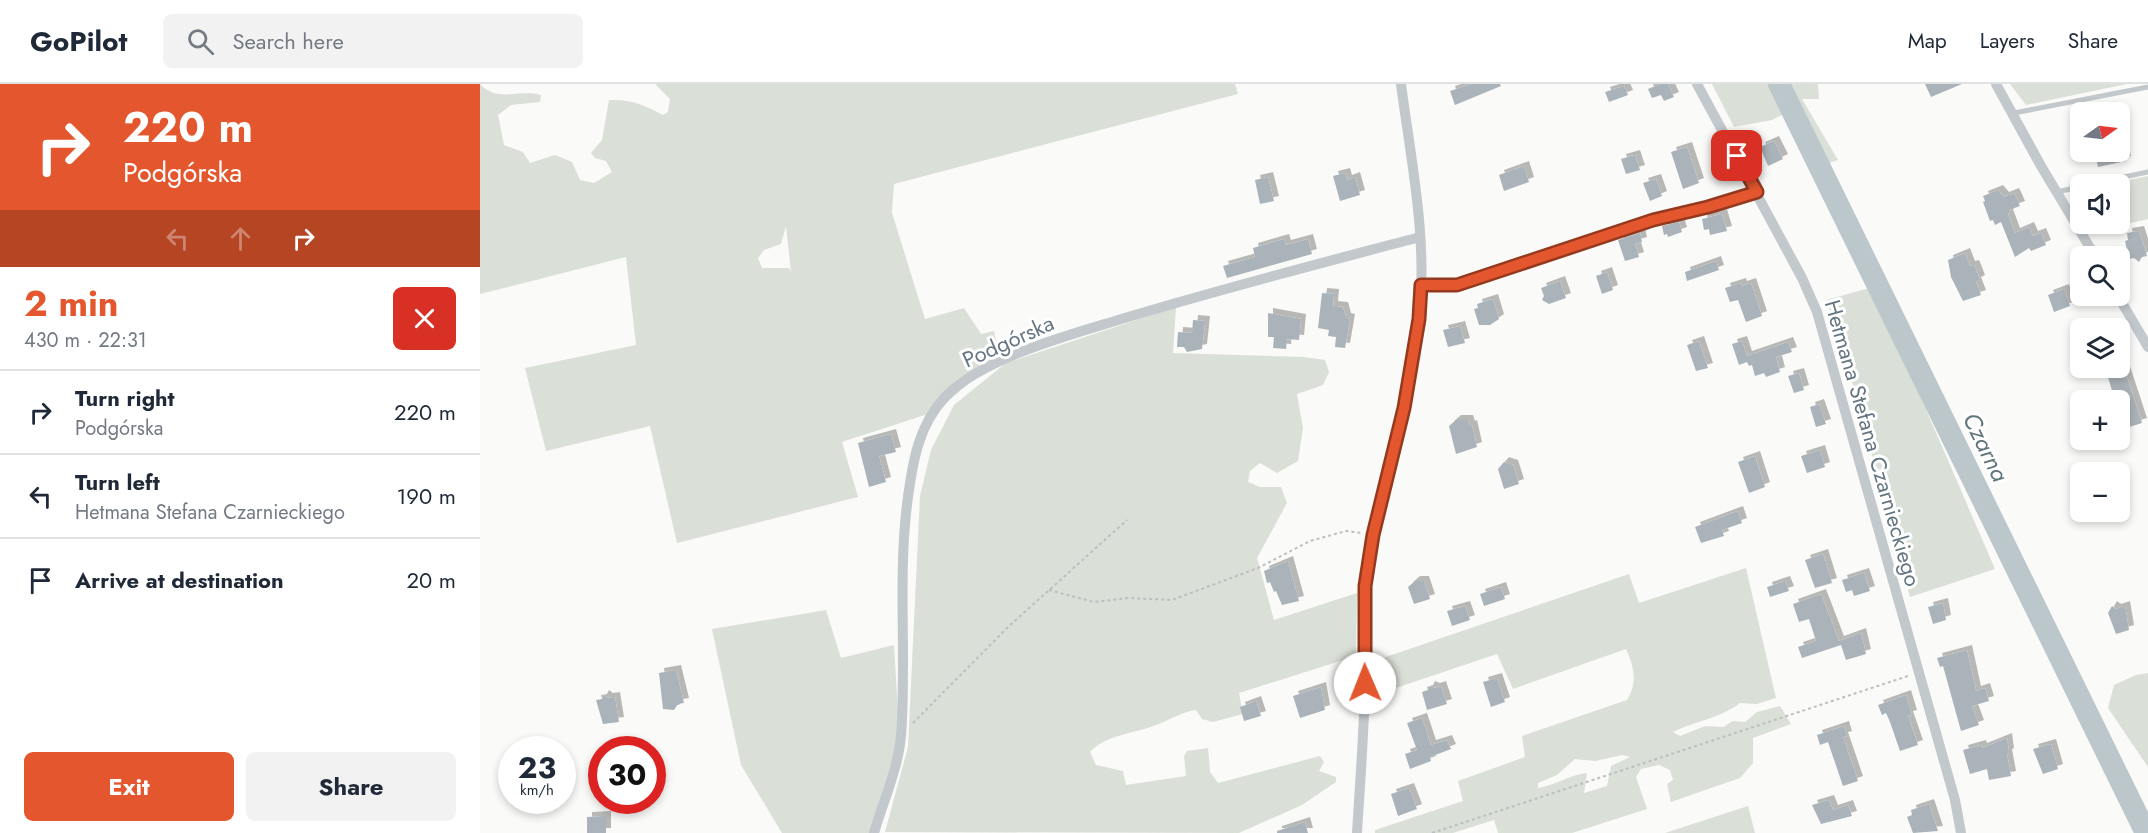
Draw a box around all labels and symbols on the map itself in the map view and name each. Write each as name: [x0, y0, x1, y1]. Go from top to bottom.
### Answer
north arrow: [2070, 102, 2130, 162]
pin: [1711, 130, 1762, 181]
street label: Hetmana Stefana Czarnieckiego: [1817, 296, 1929, 590]
street label: Podgórska: [957, 307, 1059, 375]
water label: Czarna: [1954, 406, 2018, 488]
position arrow: [1333, 651, 1397, 715]
speed limit sign: 30: [588, 736, 666, 814]

